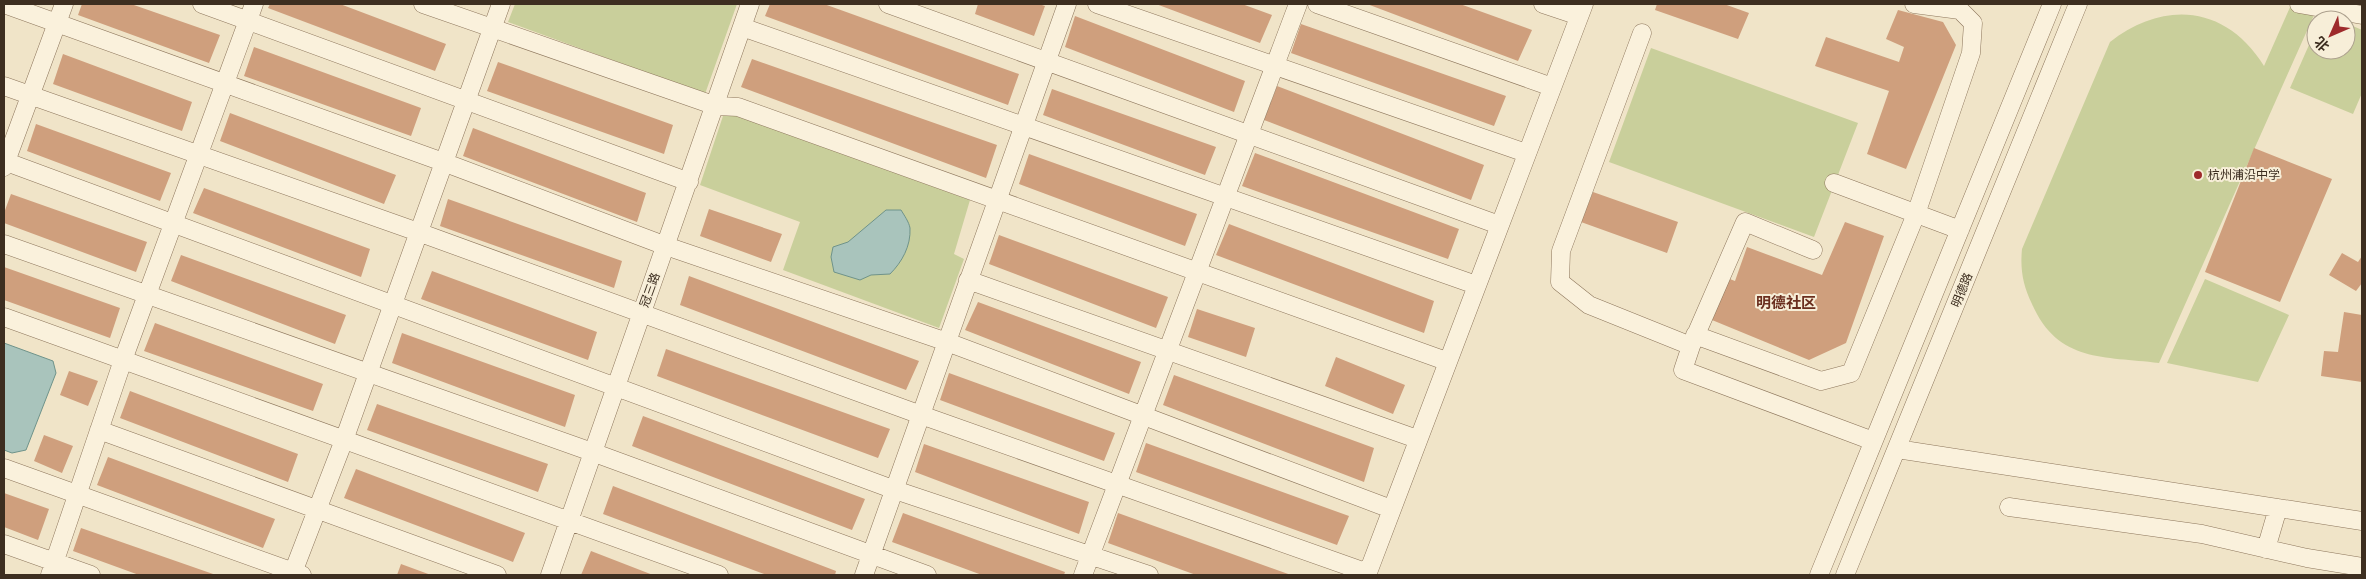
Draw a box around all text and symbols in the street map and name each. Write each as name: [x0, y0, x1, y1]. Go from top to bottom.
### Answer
north arrow: [2306, 10, 2356, 60]
text: 北: [2309, 33, 2333, 57]
place label: 杭州浦沿中学: [2208, 165, 2280, 183]
marker: 杭州浦沿中学: [2192, 169, 2204, 181]
street label: 冠三路: [634, 270, 664, 310]
street label: 明德路: [1946, 270, 1976, 310]
district label: 明德社区: [1756, 290, 1816, 313]

